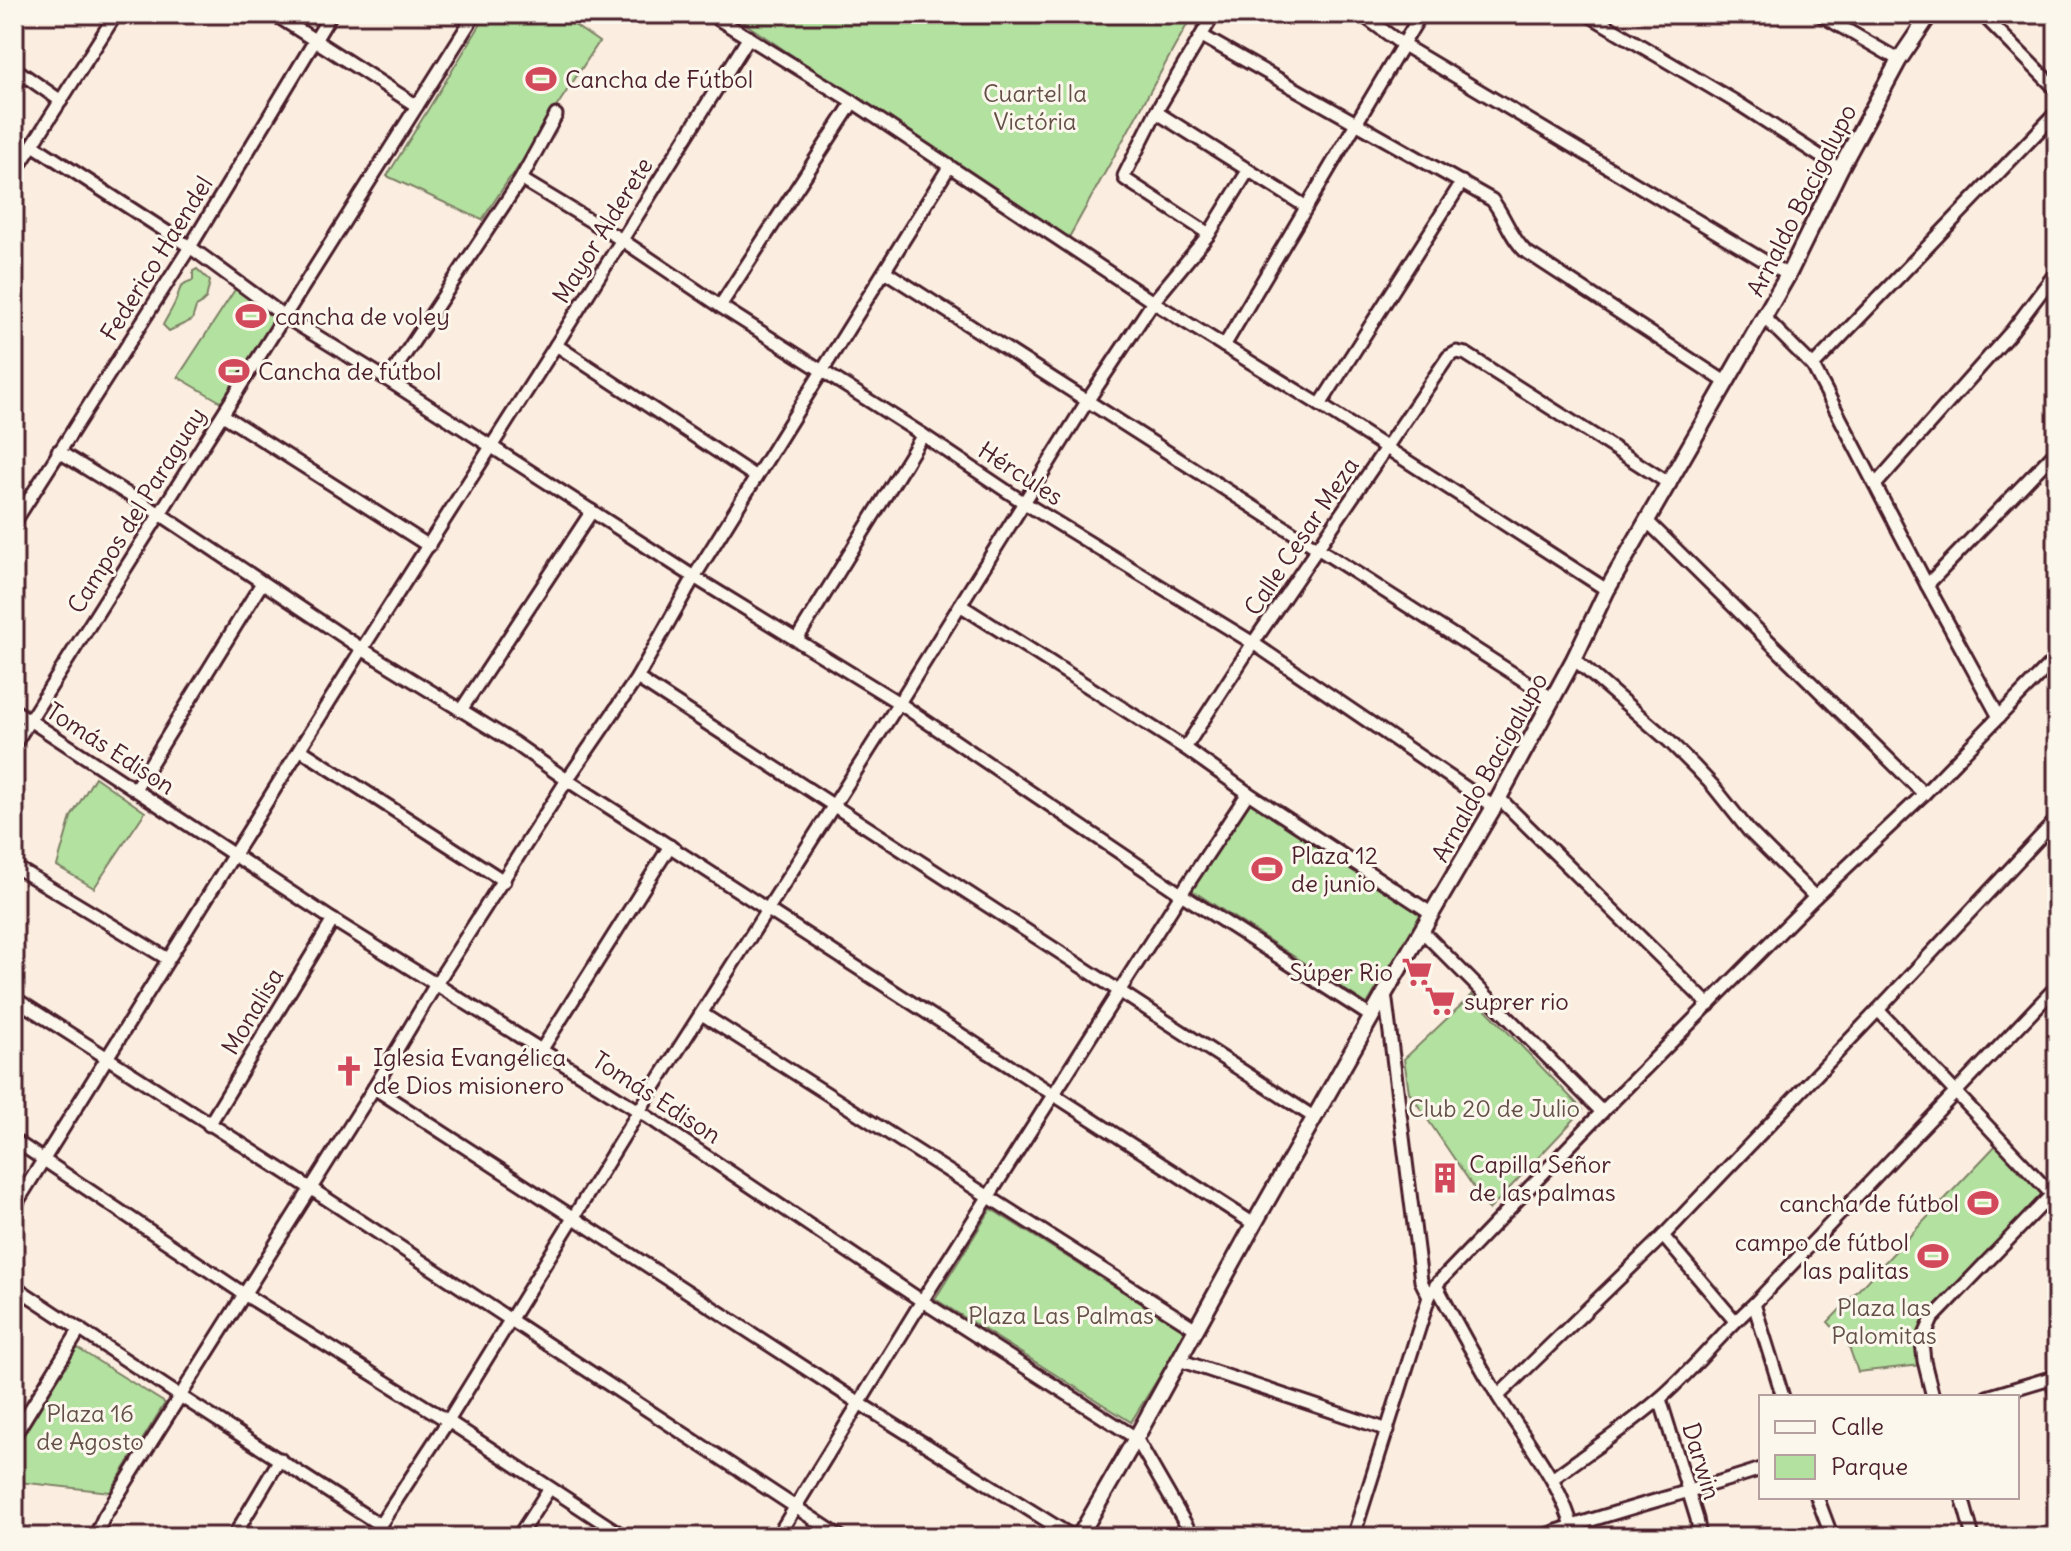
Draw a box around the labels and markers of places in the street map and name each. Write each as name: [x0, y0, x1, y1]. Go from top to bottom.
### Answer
sports icon: Cancha de Fútbol: [524, 62, 558, 96]
place label: Cancha de Fútbol: [565, 64, 753, 94]
sports icon: cancha de voley: [234, 299, 268, 333]
place label: cancha de voley: [275, 301, 450, 331]
sports icon: Cancha de fútbol: [217, 354, 251, 388]
place label: Cancha de fútbol: [258, 356, 441, 386]
place label: Plaza 12 de junio: [1291, 840, 1378, 898]
sports icon: Plaza 12 de junio: [1250, 852, 1284, 886]
supermarket icon: Súper Rio: [1400, 955, 1434, 989]
place label: Súper Rio: [1289, 957, 1393, 987]
supermarket icon: suprer rio: [1423, 984, 1457, 1018]
place label: suprer rio: [1464, 986, 1569, 1016]
place label: Iglesia Evangélica de Dios misionero: [373, 1042, 566, 1100]
church icon: Iglesia Evangélica de Dios misionero: [332, 1054, 366, 1088]
place label: Capilla Señor de las palmas: [1469, 1149, 1616, 1207]
building icon: Capilla Señor de las palmas: [1428, 1161, 1462, 1195]
sports icon: cancha de fútbol: [1966, 1186, 2000, 1220]
place label: cancha de fútbol: [1779, 1188, 1959, 1218]
place label: campo de fútbol las palitas: [1735, 1227, 1909, 1285]
sports icon: campo de fútbol las palitas: [1916, 1239, 1950, 1273]

